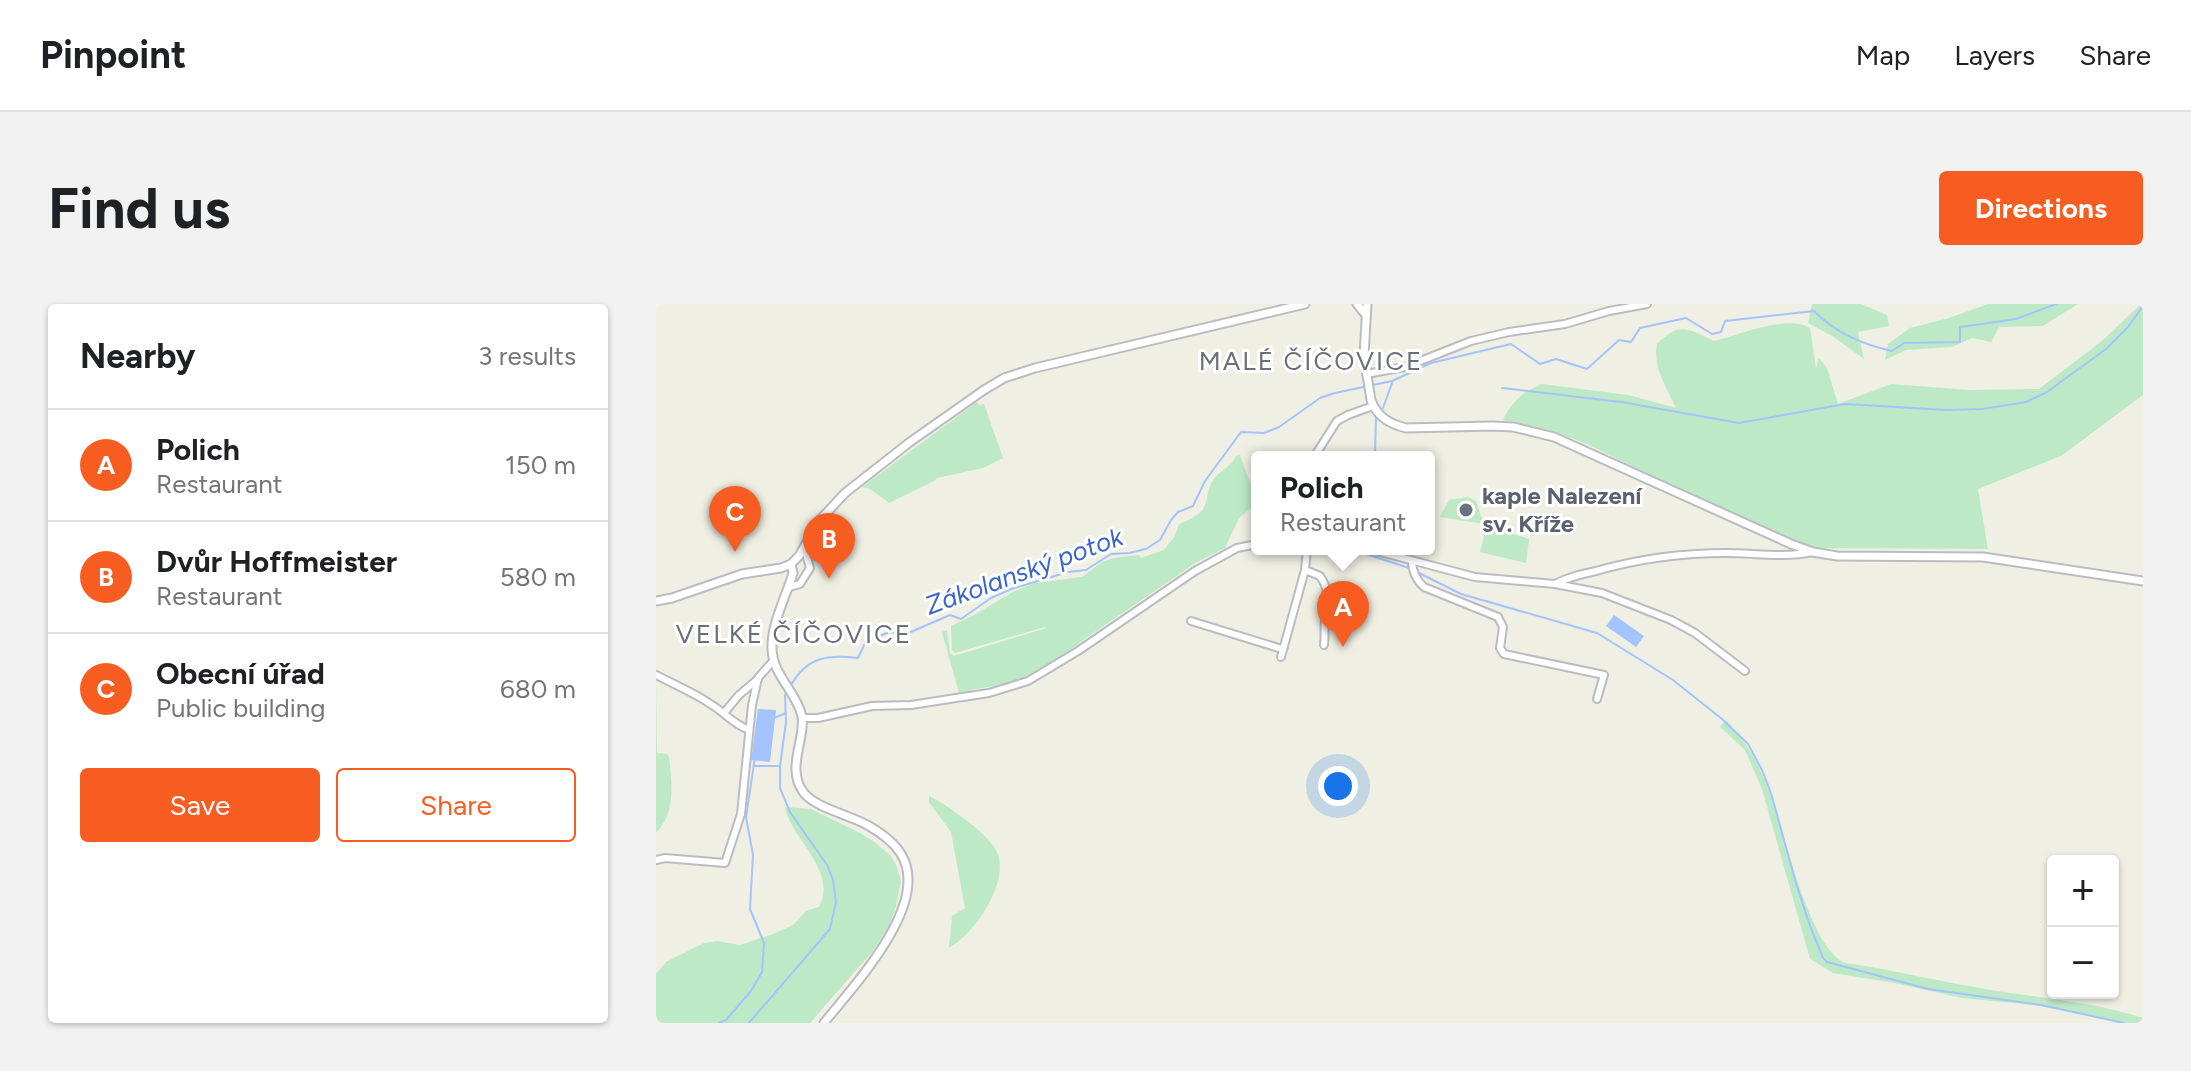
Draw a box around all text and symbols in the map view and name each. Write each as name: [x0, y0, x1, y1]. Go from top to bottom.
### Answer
text: Pinpoint: [40, 32, 186, 78]
text: Map: [1856, 38, 1910, 72]
text: Layers: [1954, 38, 2035, 72]
text: Share: [2079, 38, 2151, 72]
button: Directions: [1939, 171, 2143, 245]
text: Find us: [48, 175, 230, 242]
text: Nearby: [80, 336, 195, 377]
text: 3 results: [478, 340, 576, 372]
district label: MALÉ ČÍČOVICE: [1199, 345, 1423, 377]
text: Polich: [156, 431, 240, 468]
text: A: [97, 449, 115, 481]
text: 150 m: [505, 449, 576, 481]
popup: [1251, 451, 1435, 555]
text: Restaurant: [156, 468, 283, 500]
text: Polich: [1280, 469, 1364, 506]
place label: kaple Nalezení sv. Kříže: [1482, 481, 1643, 538]
pin: C: [709, 486, 761, 552]
marker: kaple Nalezení sv. Kříže: [1457, 501, 1475, 519]
text: Restaurant: [1280, 506, 1406, 538]
pin: B: [803, 513, 855, 579]
water label: Zákolanský potok: [921, 520, 1129, 622]
text: Dvůr Hoffmeister: [156, 543, 397, 580]
text: B: [98, 561, 114, 593]
text: 580 m: [500, 561, 576, 593]
text: Restaurant: [156, 580, 283, 612]
pin: A: [1317, 581, 1369, 647]
district label: VELKÉ ČÍČOVICE: [676, 618, 912, 650]
text: Obecní úřad: [156, 655, 325, 692]
text: C: [97, 673, 115, 705]
text: 680 m: [500, 673, 576, 705]
text: Public building: [156, 692, 325, 724]
your location: [1318, 766, 1358, 806]
button: Save: [80, 768, 320, 842]
button: Share: [336, 768, 576, 842]
map controls: [2047, 855, 2119, 999]
button: +: [2047, 855, 2119, 927]
button: −: [2047, 927, 2119, 999]

